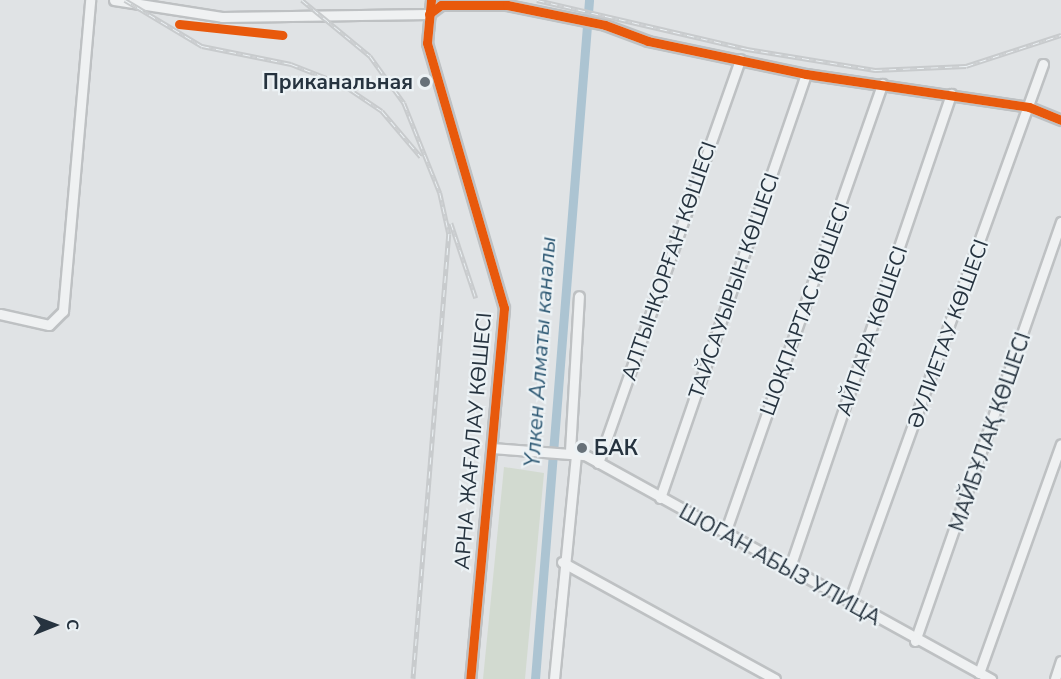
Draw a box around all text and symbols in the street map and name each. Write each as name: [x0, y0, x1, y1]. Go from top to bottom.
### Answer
place label: Приканальная: [263, 69, 413, 95]
marker: Приканальная: [418, 75, 432, 89]
street label: АЛТЫНҚОРҒАН КӨШЕСІ: [616, 138, 722, 384]
street label: ТАЙСАУЫРЫН КӨШЕСІ: [684, 170, 784, 402]
street label: ШОҚПАРТАС КӨШЕСІ: [755, 199, 855, 419]
water label: Үлкен Алматы каналы: [520, 236, 562, 468]
street label: ӘУЛИЕТАУ КӨШЕСІ: [902, 236, 994, 432]
street label: АЙПАРА КӨШЕСІ: [831, 243, 913, 419]
street label: АРНА ЖАҒАЛАУ КӨШЕСІ: [449, 311, 497, 571]
street label: МАЙБҰЛАҚ КӨШЕСІ: [944, 329, 1036, 535]
place label: БАК: [594, 435, 638, 461]
marker: БАК: [575, 441, 589, 455]
street label: ШОГАН АБЫЗ УЛИЦА: [675, 499, 885, 631]
north arrow: [24, 595, 84, 655]
text: С: [61, 619, 83, 630]

